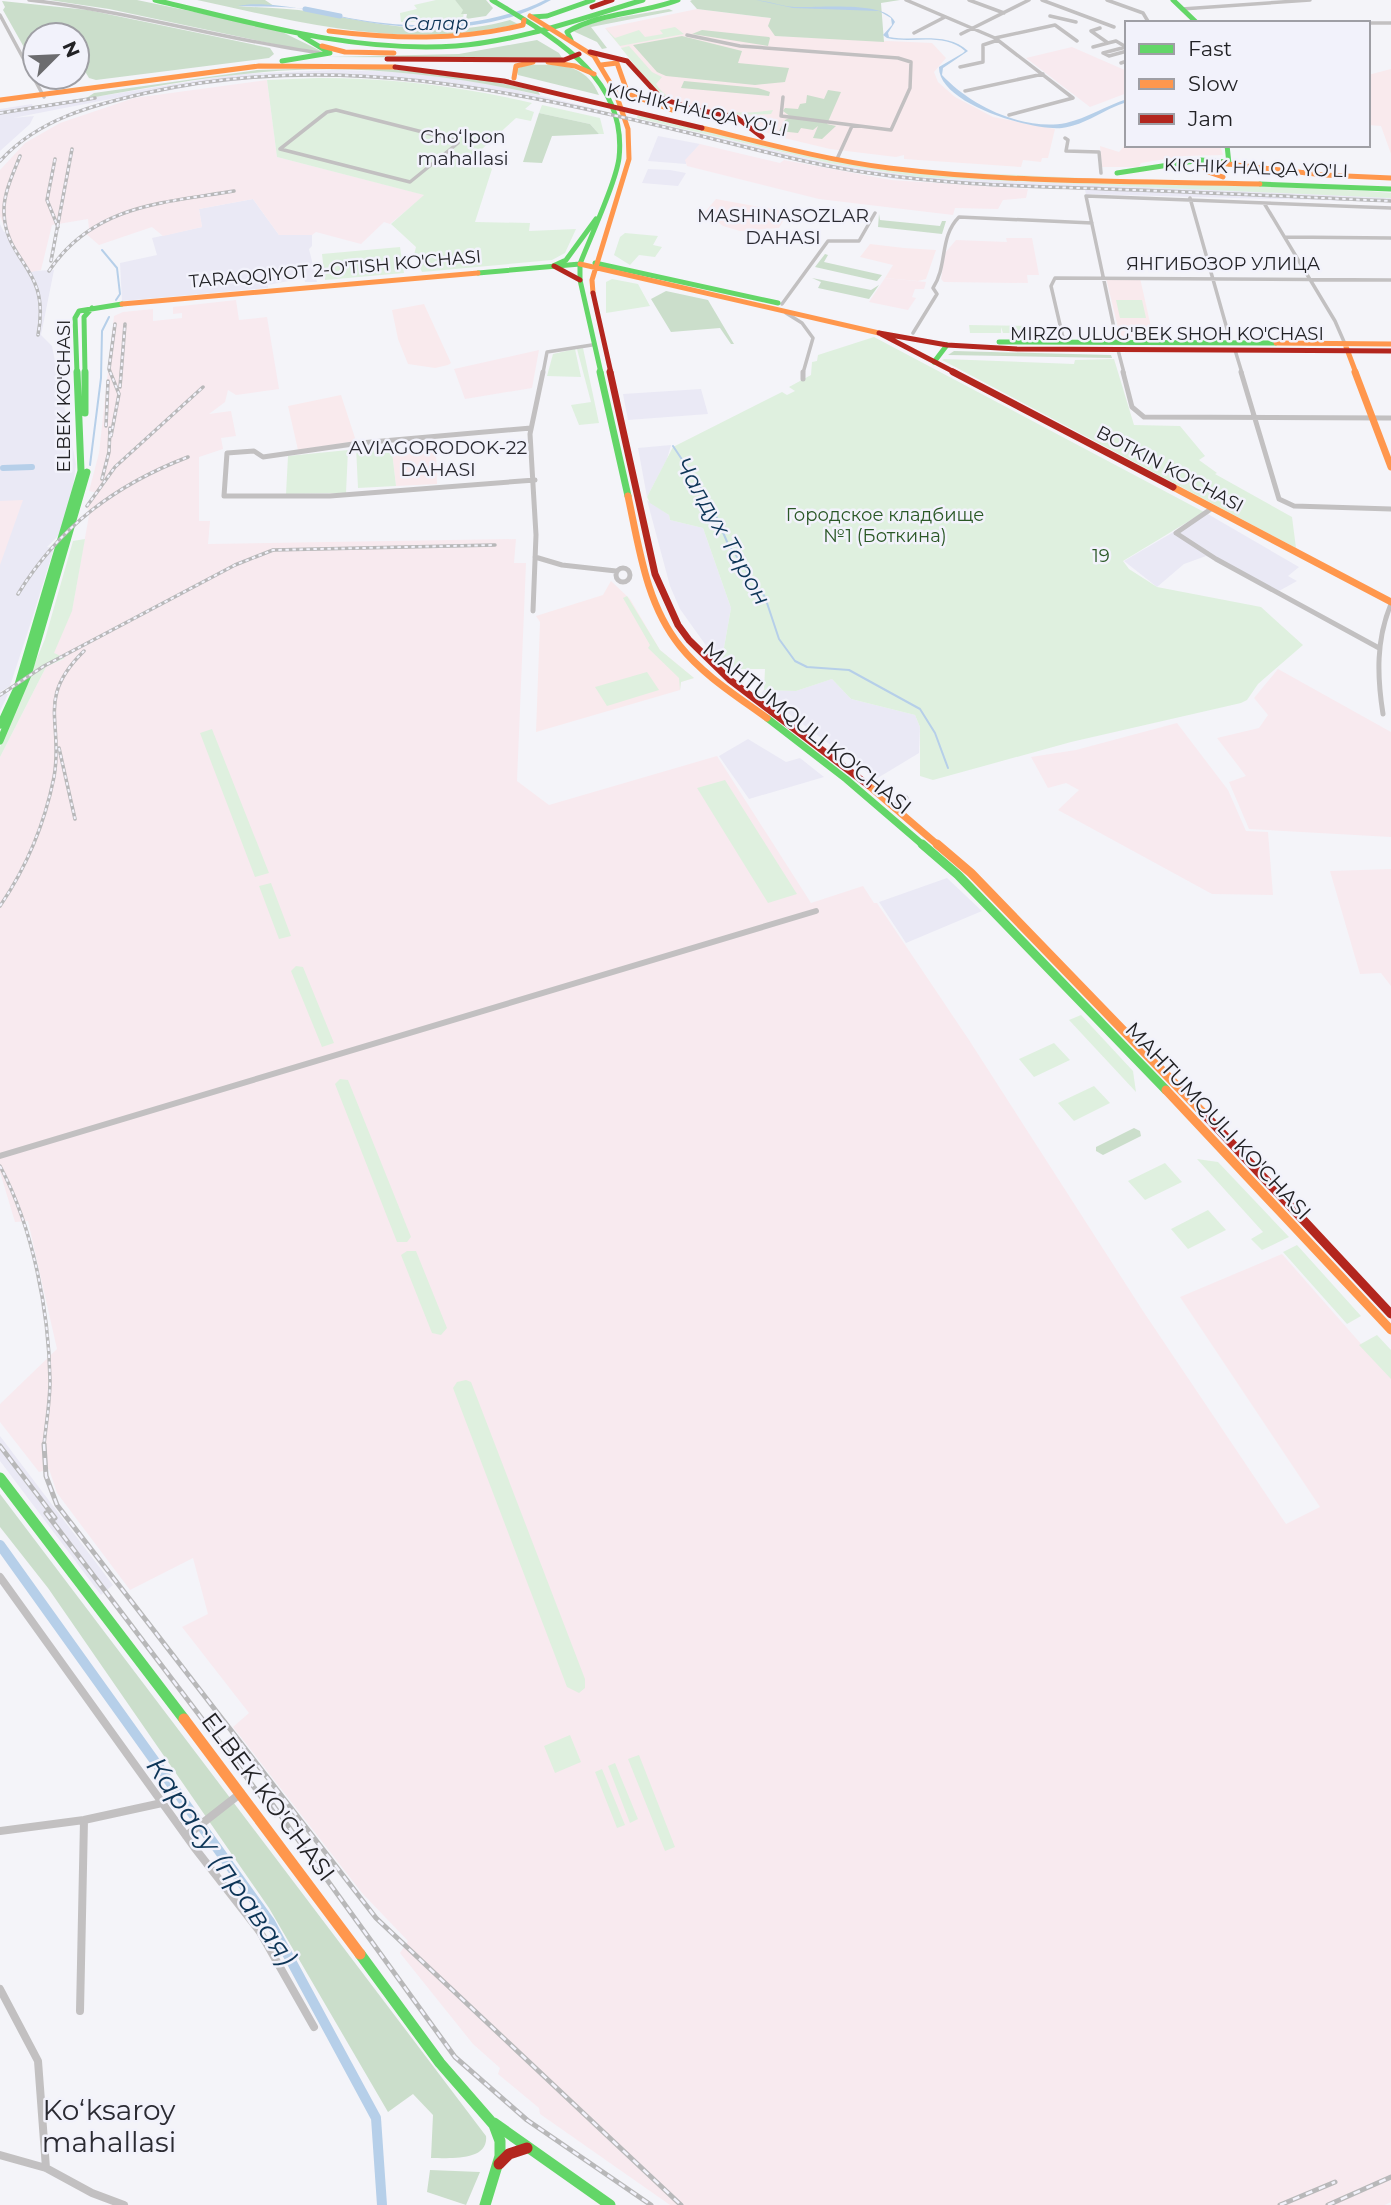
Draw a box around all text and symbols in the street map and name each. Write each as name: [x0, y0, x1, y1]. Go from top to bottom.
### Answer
water label: Салар: [403, 11, 469, 36]
north arrow: [21, 21, 91, 91]
legend: [1125, 21, 1370, 147]
text: Fast: [1188, 36, 1232, 61]
text: N: [57, 38, 85, 61]
text: Slow: [1188, 71, 1238, 96]
street label: KICHIK HALQA YO'LI: [605, 79, 789, 141]
text: Jam: [1187, 106, 1233, 131]
district label: Choʻlpon mahallasi: [417, 125, 509, 170]
street label: KICHIK HALQA YO'LI: [1163, 154, 1349, 182]
district label: MASHINASOZLAR DAHASI: [697, 204, 869, 249]
street label: TARAQQIYOT 2-O'TISH KO'CHASI: [188, 245, 482, 293]
street label: ЯНГИБОЗОР УЛИЦА: [1126, 253, 1321, 275]
street label: ELBEK KO'CHASI: [53, 320, 75, 472]
street label: MIRZO ULUG'BEK SHOH KO'CHASI: [1010, 323, 1324, 345]
street label: BOTKIN KO'CHASI: [1093, 421, 1247, 517]
district label: AVIAGORODOK-22 DAHASI: [349, 436, 527, 481]
water label: Чалдух Тарон: [669, 452, 777, 610]
park label: Городское кладбище №1 (Боткина): [786, 504, 984, 547]
park label: 19: [1092, 545, 1110, 567]
street label: MAHTUMQULI KO'CHASI: [698, 636, 916, 819]
street label: MAHTUMQULI KO'CHASI: [1120, 1017, 1316, 1224]
street label: ELBEK KO'CHASI: [196, 1707, 341, 1887]
water label: Карасу (правая): [139, 1750, 305, 1972]
district label: Koʻksaroy mahallasi: [42, 2093, 176, 2159]

